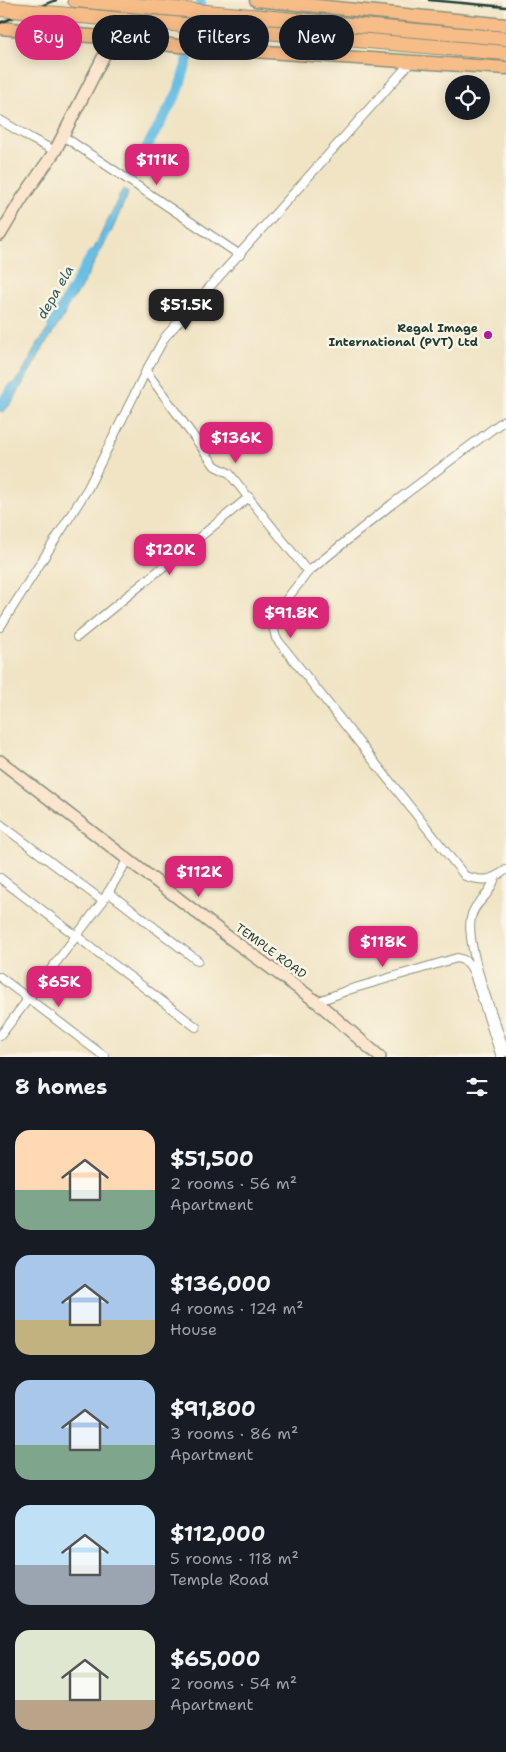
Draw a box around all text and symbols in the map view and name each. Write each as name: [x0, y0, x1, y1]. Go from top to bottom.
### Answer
chip: Buy: [15, 15, 82, 60]
chip: Rent: [92, 15, 169, 60]
chip: Filters: [179, 15, 269, 60]
chip: New: [279, 15, 354, 60]
map controls: [445, 75, 490, 120]
button: locate: [445, 75, 490, 120]
pin: $111K: [122, 144, 192, 186]
text: $111K: [136, 149, 178, 170]
water label: depa ela: [32, 262, 78, 322]
pin: $51.5K: [145, 288, 227, 331]
text: $51.5K: [160, 294, 212, 315]
place label: Regal Image International (PVT) Ltd: [329, 320, 478, 350]
marker: Regal Image International (PVT) Ltd: [482, 329, 494, 341]
pin: $136K: [201, 422, 271, 464]
text: $136K: [211, 427, 261, 448]
pin: $120K: [135, 534, 205, 576]
text: $120K: [145, 539, 195, 560]
pin: $91.8K: [250, 596, 332, 639]
text: $91.8K: [264, 602, 318, 623]
pin: $112K: [164, 856, 234, 898]
text: $112K: [176, 861, 222, 882]
street label: TEMPLE ROAD: [232, 920, 310, 982]
pin: $118K: [348, 926, 418, 968]
text: $118K: [360, 931, 406, 952]
pin: $65K: [29, 966, 89, 1008]
text: $65K: [38, 971, 80, 992]
text: 8 homes: [15, 1073, 107, 1101]
icon: filters: [463, 1073, 491, 1101]
text: $51,500: [170, 1145, 254, 1173]
icon: home: [55, 1150, 115, 1210]
text: 2 rooms · 56 m²: [170, 1173, 297, 1194]
text: Apartment: [170, 1194, 253, 1215]
text: $136,000: [170, 1270, 271, 1298]
icon: home: [55, 1275, 115, 1335]
text: 4 rooms · 124 m²: [170, 1298, 304, 1319]
text: House: [170, 1319, 217, 1340]
text: $91,800: [170, 1395, 256, 1423]
icon: home: [55, 1400, 115, 1460]
text: 3 rooms · 86 m²: [170, 1423, 298, 1444]
text: Apartment: [170, 1444, 253, 1465]
text: $112,000: [170, 1520, 265, 1548]
icon: home: [55, 1525, 115, 1585]
text: 5 rooms · 118 m²: [170, 1548, 299, 1569]
text: Temple Road: [170, 1569, 269, 1590]
text: $65,000: [170, 1645, 260, 1673]
icon: home: [55, 1650, 115, 1710]
text: 2 rooms · 54 m²: [170, 1673, 297, 1694]
text: Apartment: [170, 1694, 253, 1715]

